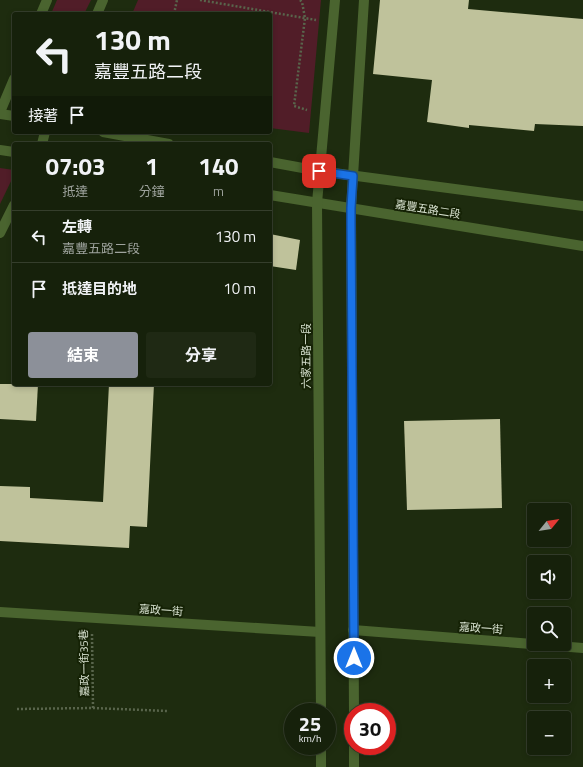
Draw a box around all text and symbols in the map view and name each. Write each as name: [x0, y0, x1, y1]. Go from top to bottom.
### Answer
text: 130 m: [94, 18, 171, 61]
icon: left: [28, 28, 80, 80]
text: 嘉豐五路二段: [94, 58, 202, 85]
text: 接著: [28, 104, 58, 127]
icon: arrive: [66, 104, 88, 126]
text: 07:03: [45, 148, 105, 184]
text: 1: [145, 148, 159, 184]
text: 140: [198, 148, 239, 184]
pin: [302, 154, 336, 188]
icon: arrive: [308, 160, 330, 182]
text: 抵達: [62, 181, 88, 201]
text: 分鐘: [139, 181, 165, 201]
text: m: [213, 181, 224, 201]
street label: 嘉豐五路二段: [394, 196, 462, 222]
text: 左轉: [62, 215, 92, 238]
text: 130 m: [215, 225, 256, 248]
icon: left: [28, 226, 50, 248]
text: 嘉豐五路二段: [62, 238, 140, 258]
text: 抵達目的地: [62, 277, 137, 300]
text: 10 m: [223, 277, 256, 300]
icon: arrive: [28, 278, 50, 300]
street label: 六家五路一段: [298, 323, 314, 389]
button: 結束: [28, 332, 138, 378]
button: 分享: [146, 332, 256, 378]
north arrow: [527, 503, 571, 547]
map controls: [527, 503, 571, 755]
button: sound: [527, 555, 571, 599]
street label: 嘉政一街: [138, 600, 184, 620]
button: search: [527, 607, 571, 651]
street label: 嘉政一街: [458, 618, 504, 638]
street label: 嘉政一街35巷: [75, 629, 93, 697]
position arrow: [333, 637, 375, 679]
button: +: [527, 659, 571, 703]
speed limit sign: 30: [344, 703, 396, 755]
text: 25: [299, 708, 321, 739]
button: −: [527, 711, 571, 755]
text: km/h: [299, 731, 321, 746]

